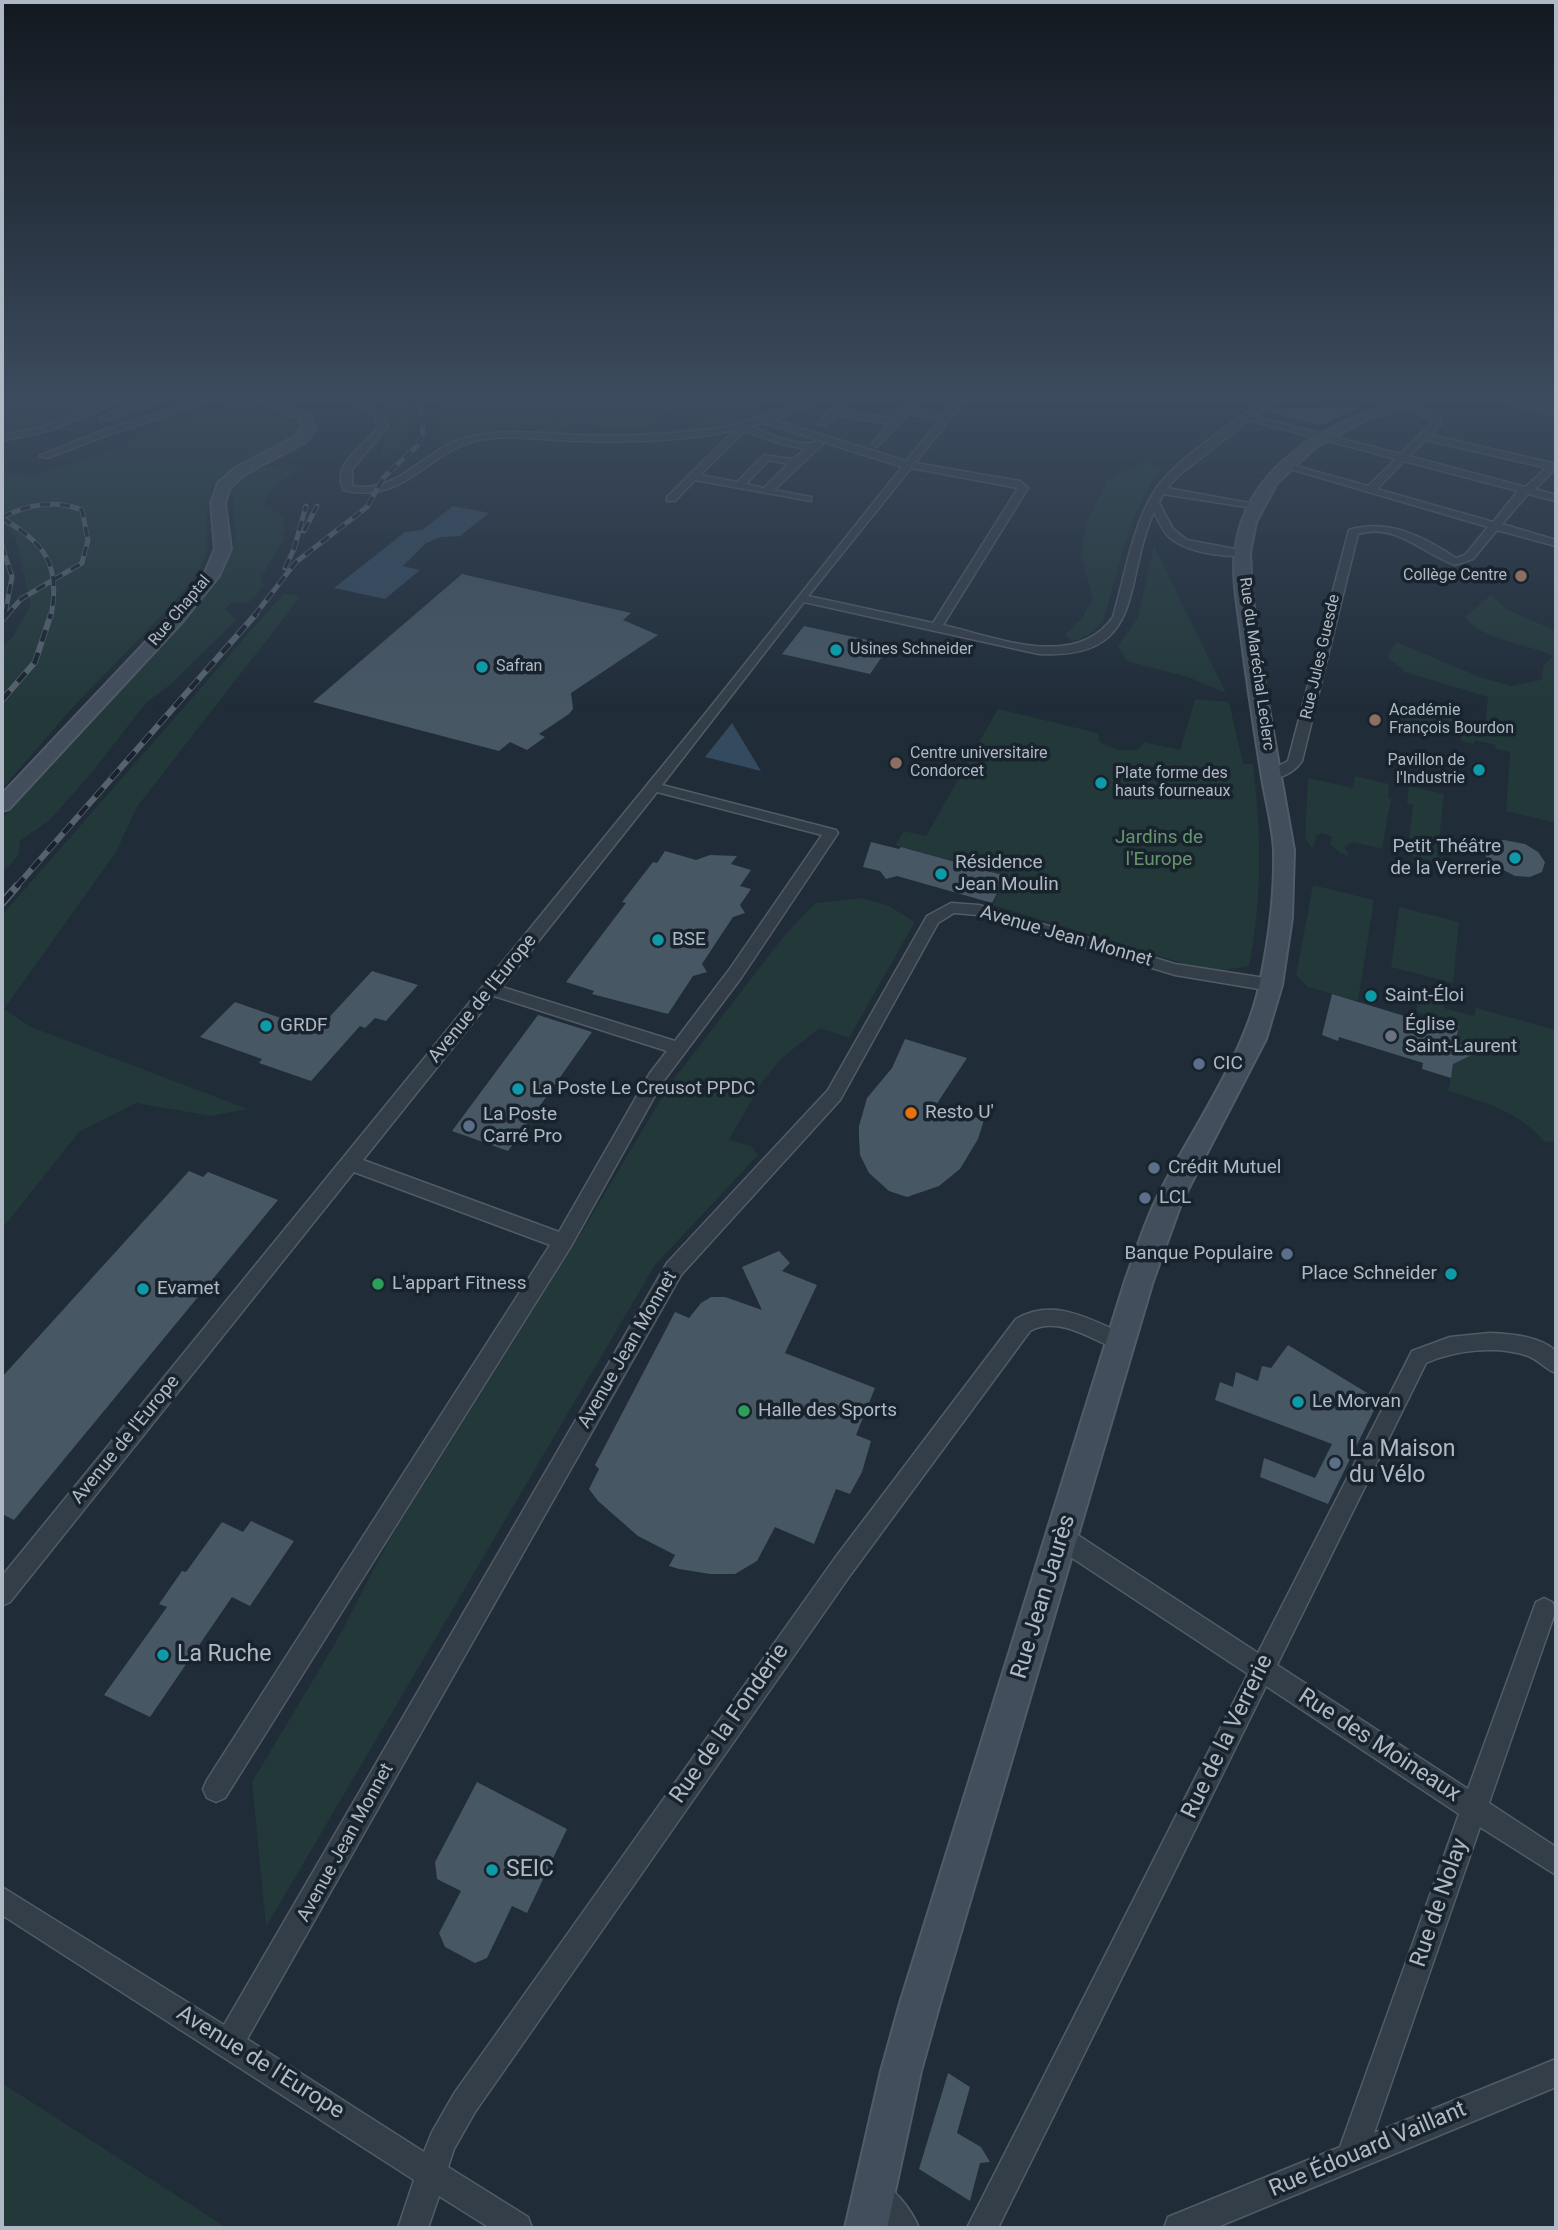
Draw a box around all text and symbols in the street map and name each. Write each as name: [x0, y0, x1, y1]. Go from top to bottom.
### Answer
place label: Collège Centre: [1403, 566, 1507, 586]
marker: Collège Centre: [1513, 568, 1529, 584]
street label: Rue Chaptal: [145, 572, 215, 650]
street label: Rue du Maréchal Leclerc: [1234, 576, 1278, 752]
street label: Rue Jules Guesde: [1297, 593, 1345, 721]
place label: Usines Schneider: [850, 640, 973, 660]
marker: Usines Schneider: [828, 642, 844, 658]
place label: Safran: [496, 657, 542, 677]
marker: Safran: [474, 659, 490, 675]
place label: Académie François Bourdon: [1389, 701, 1514, 739]
marker: Académie François Bourdon: [1367, 712, 1383, 728]
place label: Centre universitaire Condorcet: [910, 744, 1048, 782]
place label: Pavillon de l'Industrie: [1388, 751, 1465, 789]
marker: Centre universitaire Condorcet: [888, 755, 904, 771]
marker: Pavillon de l'Industrie: [1471, 762, 1487, 778]
place label: Plate forme des hauts fourneaux: [1115, 764, 1231, 802]
marker: Plate forme des hauts fourneaux: [1093, 775, 1109, 791]
park label: Jardins de l'Europe: [1115, 827, 1203, 871]
place label: Petit Théâtre de la Verrerie: [1390, 836, 1501, 880]
marker: Petit Théâtre de la Verrerie: [1507, 850, 1523, 866]
place label: Résidence Jean Moulin: [955, 852, 1059, 896]
marker: Résidence Jean Moulin: [933, 866, 949, 882]
street label: Avenue Jean Monnet: [977, 902, 1155, 972]
place label: BSE: [672, 929, 706, 951]
street label: Avenue de l'Europe: [424, 930, 542, 1068]
marker: BSE: [650, 932, 666, 948]
place label: Saint-Éloi: [1385, 985, 1464, 1007]
marker: Saint-Éloi: [1363, 988, 1379, 1004]
place label: Église Saint-Laurent: [1405, 1014, 1517, 1058]
place label: GRDF: [280, 1015, 328, 1037]
marker: GRDF: [258, 1018, 274, 1034]
marker: Église Saint-Laurent: [1383, 1028, 1399, 1044]
place label: CIC: [1213, 1053, 1243, 1075]
marker: CIC: [1191, 1056, 1207, 1072]
place label: La Poste Le Creusot PPDC: [532, 1078, 755, 1100]
marker: La Poste Le Creusot PPDC: [510, 1081, 526, 1097]
place label: Resto U': [925, 1102, 994, 1124]
place label: La Poste Carré Pro: [483, 1104, 562, 1148]
marker: Resto U': [903, 1105, 919, 1121]
marker: La Poste Carré Pro: [461, 1118, 477, 1134]
place label: Crédit Mutuel: [1168, 1157, 1281, 1179]
marker: Crédit Mutuel: [1146, 1160, 1162, 1176]
place label: LCL: [1159, 1187, 1191, 1209]
marker: LCL: [1137, 1190, 1153, 1206]
place label: Banque Populaire: [1125, 1243, 1273, 1265]
marker: Banque Populaire: [1279, 1246, 1295, 1262]
place label: Place Schneider: [1301, 1263, 1437, 1285]
marker: Place Schneider: [1443, 1266, 1459, 1282]
street label: Avenue Jean Monnet: [574, 1267, 682, 1433]
place label: L'appart Fitness: [392, 1273, 526, 1295]
marker: L'appart Fitness: [370, 1276, 386, 1292]
place label: Evamet: [157, 1278, 220, 1300]
marker: Evamet: [135, 1281, 151, 1297]
street label: Avenue de l'Europe: [67, 1371, 185, 1509]
place label: Le Morvan: [1312, 1391, 1401, 1413]
marker: Le Morvan: [1290, 1394, 1306, 1410]
place label: Halle des Sports: [758, 1400, 897, 1422]
marker: Halle des Sports: [736, 1403, 752, 1419]
place label: La Maison du Vélo: [1349, 1436, 1455, 1490]
marker: La Maison du Vélo: [1327, 1455, 1343, 1471]
street label: Rue Jean Jaurès: [1006, 1512, 1082, 1682]
street label: Rue de la Fonderie: [665, 1639, 795, 1809]
place label: La Ruche: [177, 1641, 271, 1669]
marker: La Ruche: [155, 1647, 171, 1663]
street label: Rue de la Verrerie: [1176, 1651, 1280, 1823]
street label: Rue des Moineaux: [1293, 1683, 1465, 1809]
street label: Avenue Jean Monnet: [293, 1760, 399, 1926]
street label: Rue de Nolay: [1405, 1835, 1475, 1971]
place label: SEIC: [506, 1856, 554, 1884]
marker: SEIC: [484, 1862, 500, 1878]
street label: Avenue de l'Europe: [171, 2000, 349, 2126]
street label: Rue Édouard Vaillant: [1265, 2096, 1471, 2204]

